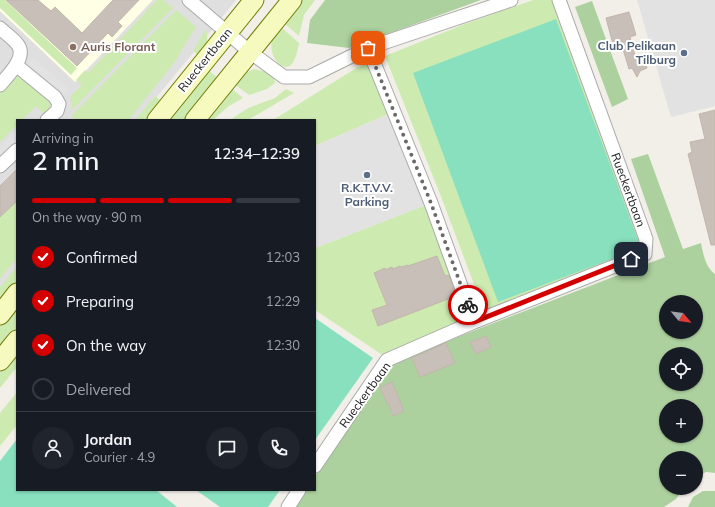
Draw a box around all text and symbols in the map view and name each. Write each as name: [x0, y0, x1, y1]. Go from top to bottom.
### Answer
street label: Rueckertbaan: [174, 25, 235, 95]
pin: [351, 31, 385, 65]
icon: bag: [357, 37, 379, 59]
place label: Club Pelikaan Tilburg: [598, 38, 676, 67]
place label: Auris Florant: [81, 39, 156, 54]
marker: Auris Florant: [68, 42, 78, 52]
marker: Club Pelikaan Tilburg: [679, 48, 689, 58]
text: Arriving in: [32, 130, 94, 146]
text: 2 min: [32, 144, 100, 177]
text: 12:34–12:39: [213, 144, 300, 163]
street label: Rueckertbaan: [608, 151, 649, 229]
marker: R.K.T.V.V. Parking: [362, 170, 372, 180]
place label: R.K.T.V.V. Parking: [341, 180, 393, 209]
text: On the way · 90 m: [32, 209, 142, 225]
pin: [614, 242, 648, 276]
icon: check: [32, 246, 54, 268]
text: Confirmed: [66, 248, 137, 267]
icon: home: [620, 248, 642, 270]
text: 12:03: [266, 249, 300, 265]
courier: [448, 285, 488, 325]
icon: check: [32, 290, 54, 312]
text: Preparing: [66, 292, 134, 311]
text: 12:29: [266, 293, 300, 309]
icon: bike: [457, 294, 479, 316]
north arrow: [659, 295, 703, 339]
map controls: [659, 295, 703, 495]
icon: check: [32, 334, 54, 356]
text: On the way: [66, 336, 146, 355]
text: 12:30: [266, 337, 300, 353]
button: locate: [659, 347, 703, 391]
street label: Rueckertbaan: [336, 359, 394, 431]
text: Delivered: [66, 380, 131, 399]
button: +: [659, 399, 703, 443]
button: person: [32, 427, 74, 469]
button: chat: [206, 427, 248, 469]
button: phone: [258, 427, 300, 469]
text: Jordan: [84, 430, 132, 449]
text: Courier · 4.9: [84, 449, 155, 465]
button: −: [659, 451, 703, 495]

